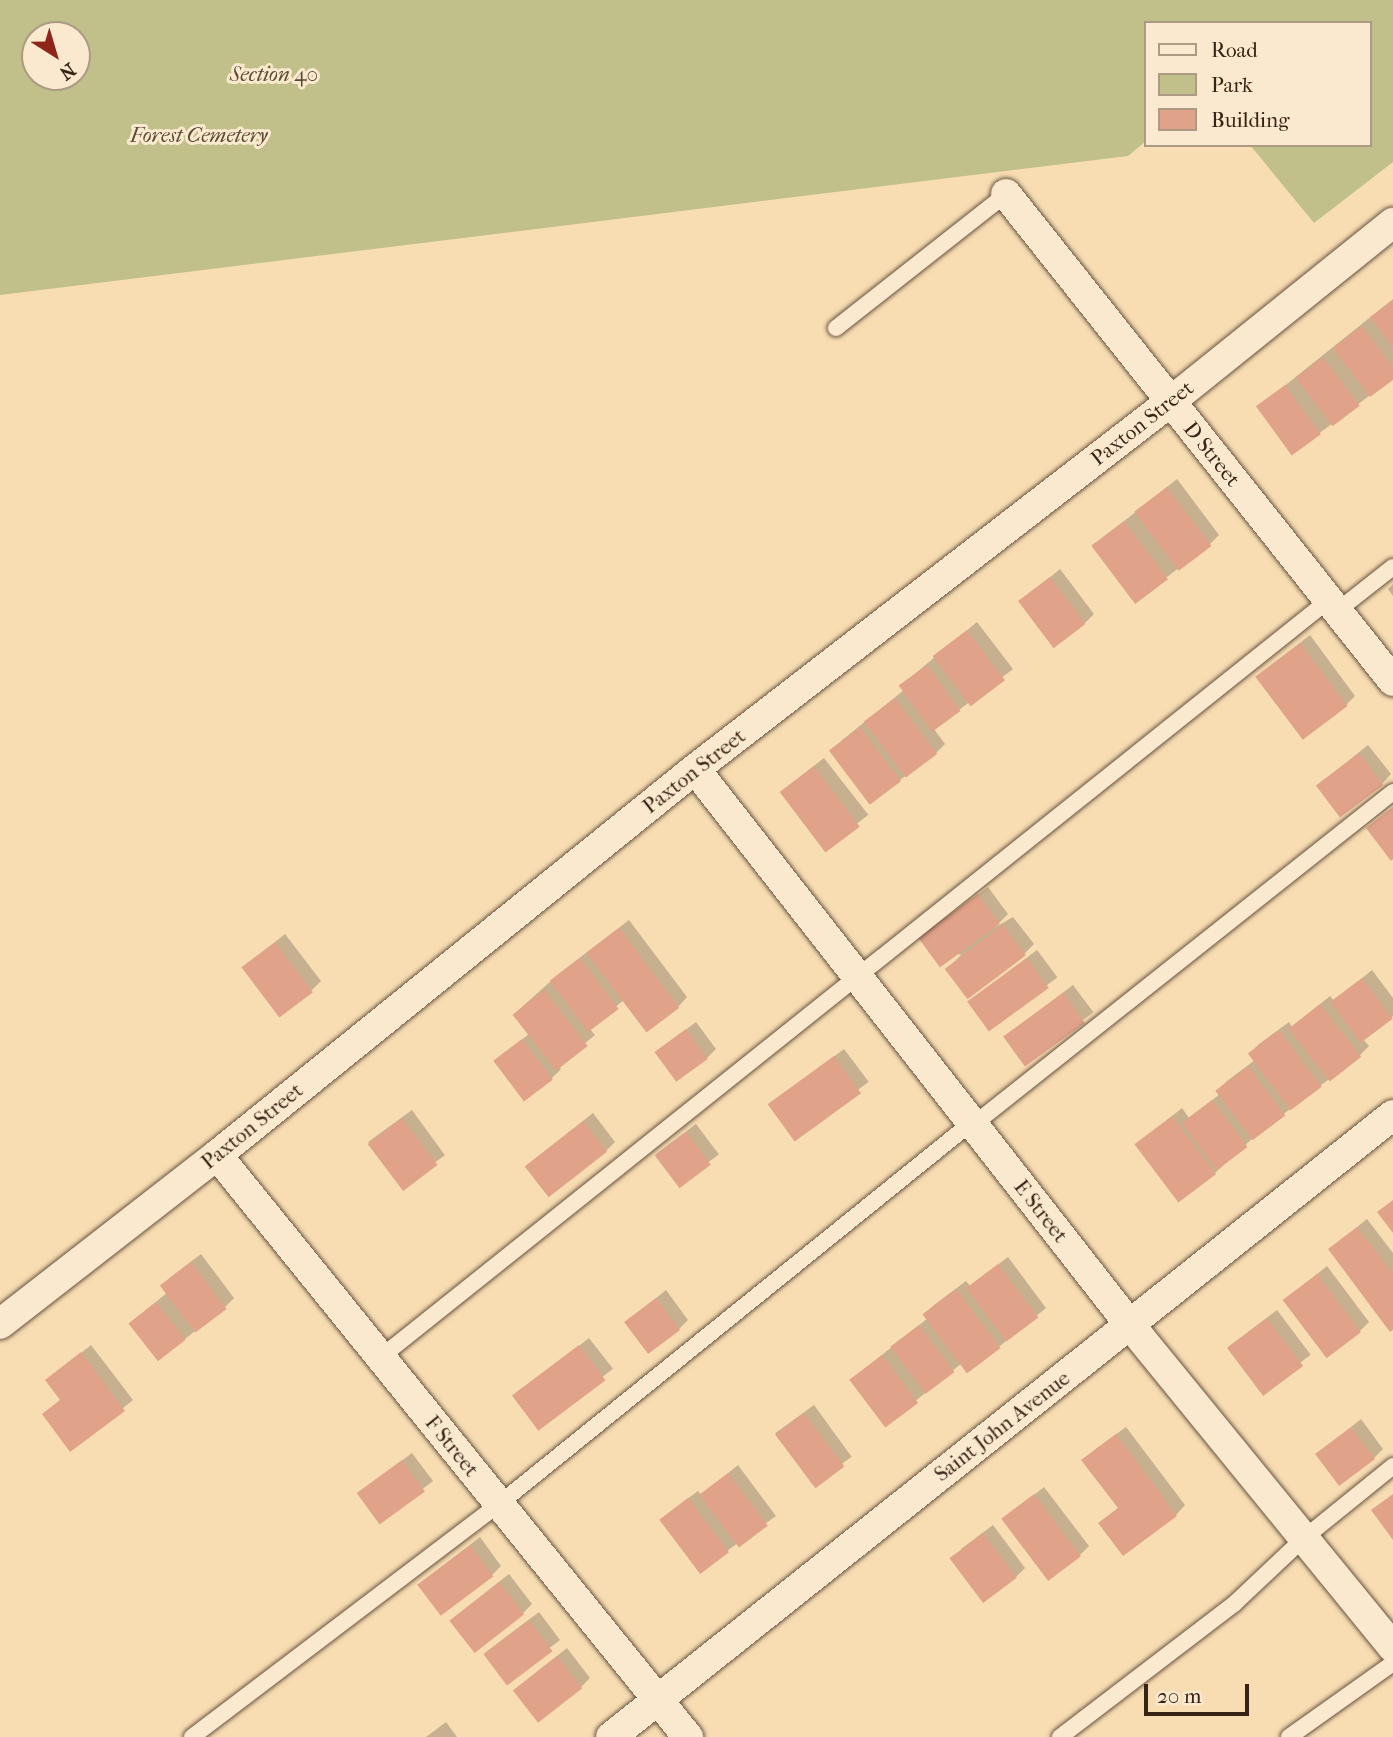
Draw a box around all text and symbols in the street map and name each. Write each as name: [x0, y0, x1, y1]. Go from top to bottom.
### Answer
north arrow: [21, 21, 91, 91]
legend: [1144, 21, 1372, 147]
text: Road: [1211, 38, 1258, 62]
text: N: [55, 58, 80, 84]
park label: Section 40: [230, 61, 318, 87]
text: Park: [1211, 73, 1253, 97]
text: Building: [1211, 108, 1289, 132]
park label: Forest Cemetery: [130, 122, 268, 148]
street label: Paxton Street: [1086, 375, 1198, 471]
street label: D Street: [1178, 417, 1246, 491]
street label: Paxton Street: [638, 723, 750, 819]
street label: Paxton Street: [196, 1077, 308, 1175]
street label: E Street: [1009, 1175, 1073, 1247]
street label: Saint John Avenue: [929, 1365, 1075, 1487]
street label: F Street: [420, 1410, 484, 1482]
scale bar: [1148, 1670, 1253, 1714]
text: 20 m: [1157, 1684, 1201, 1708]

